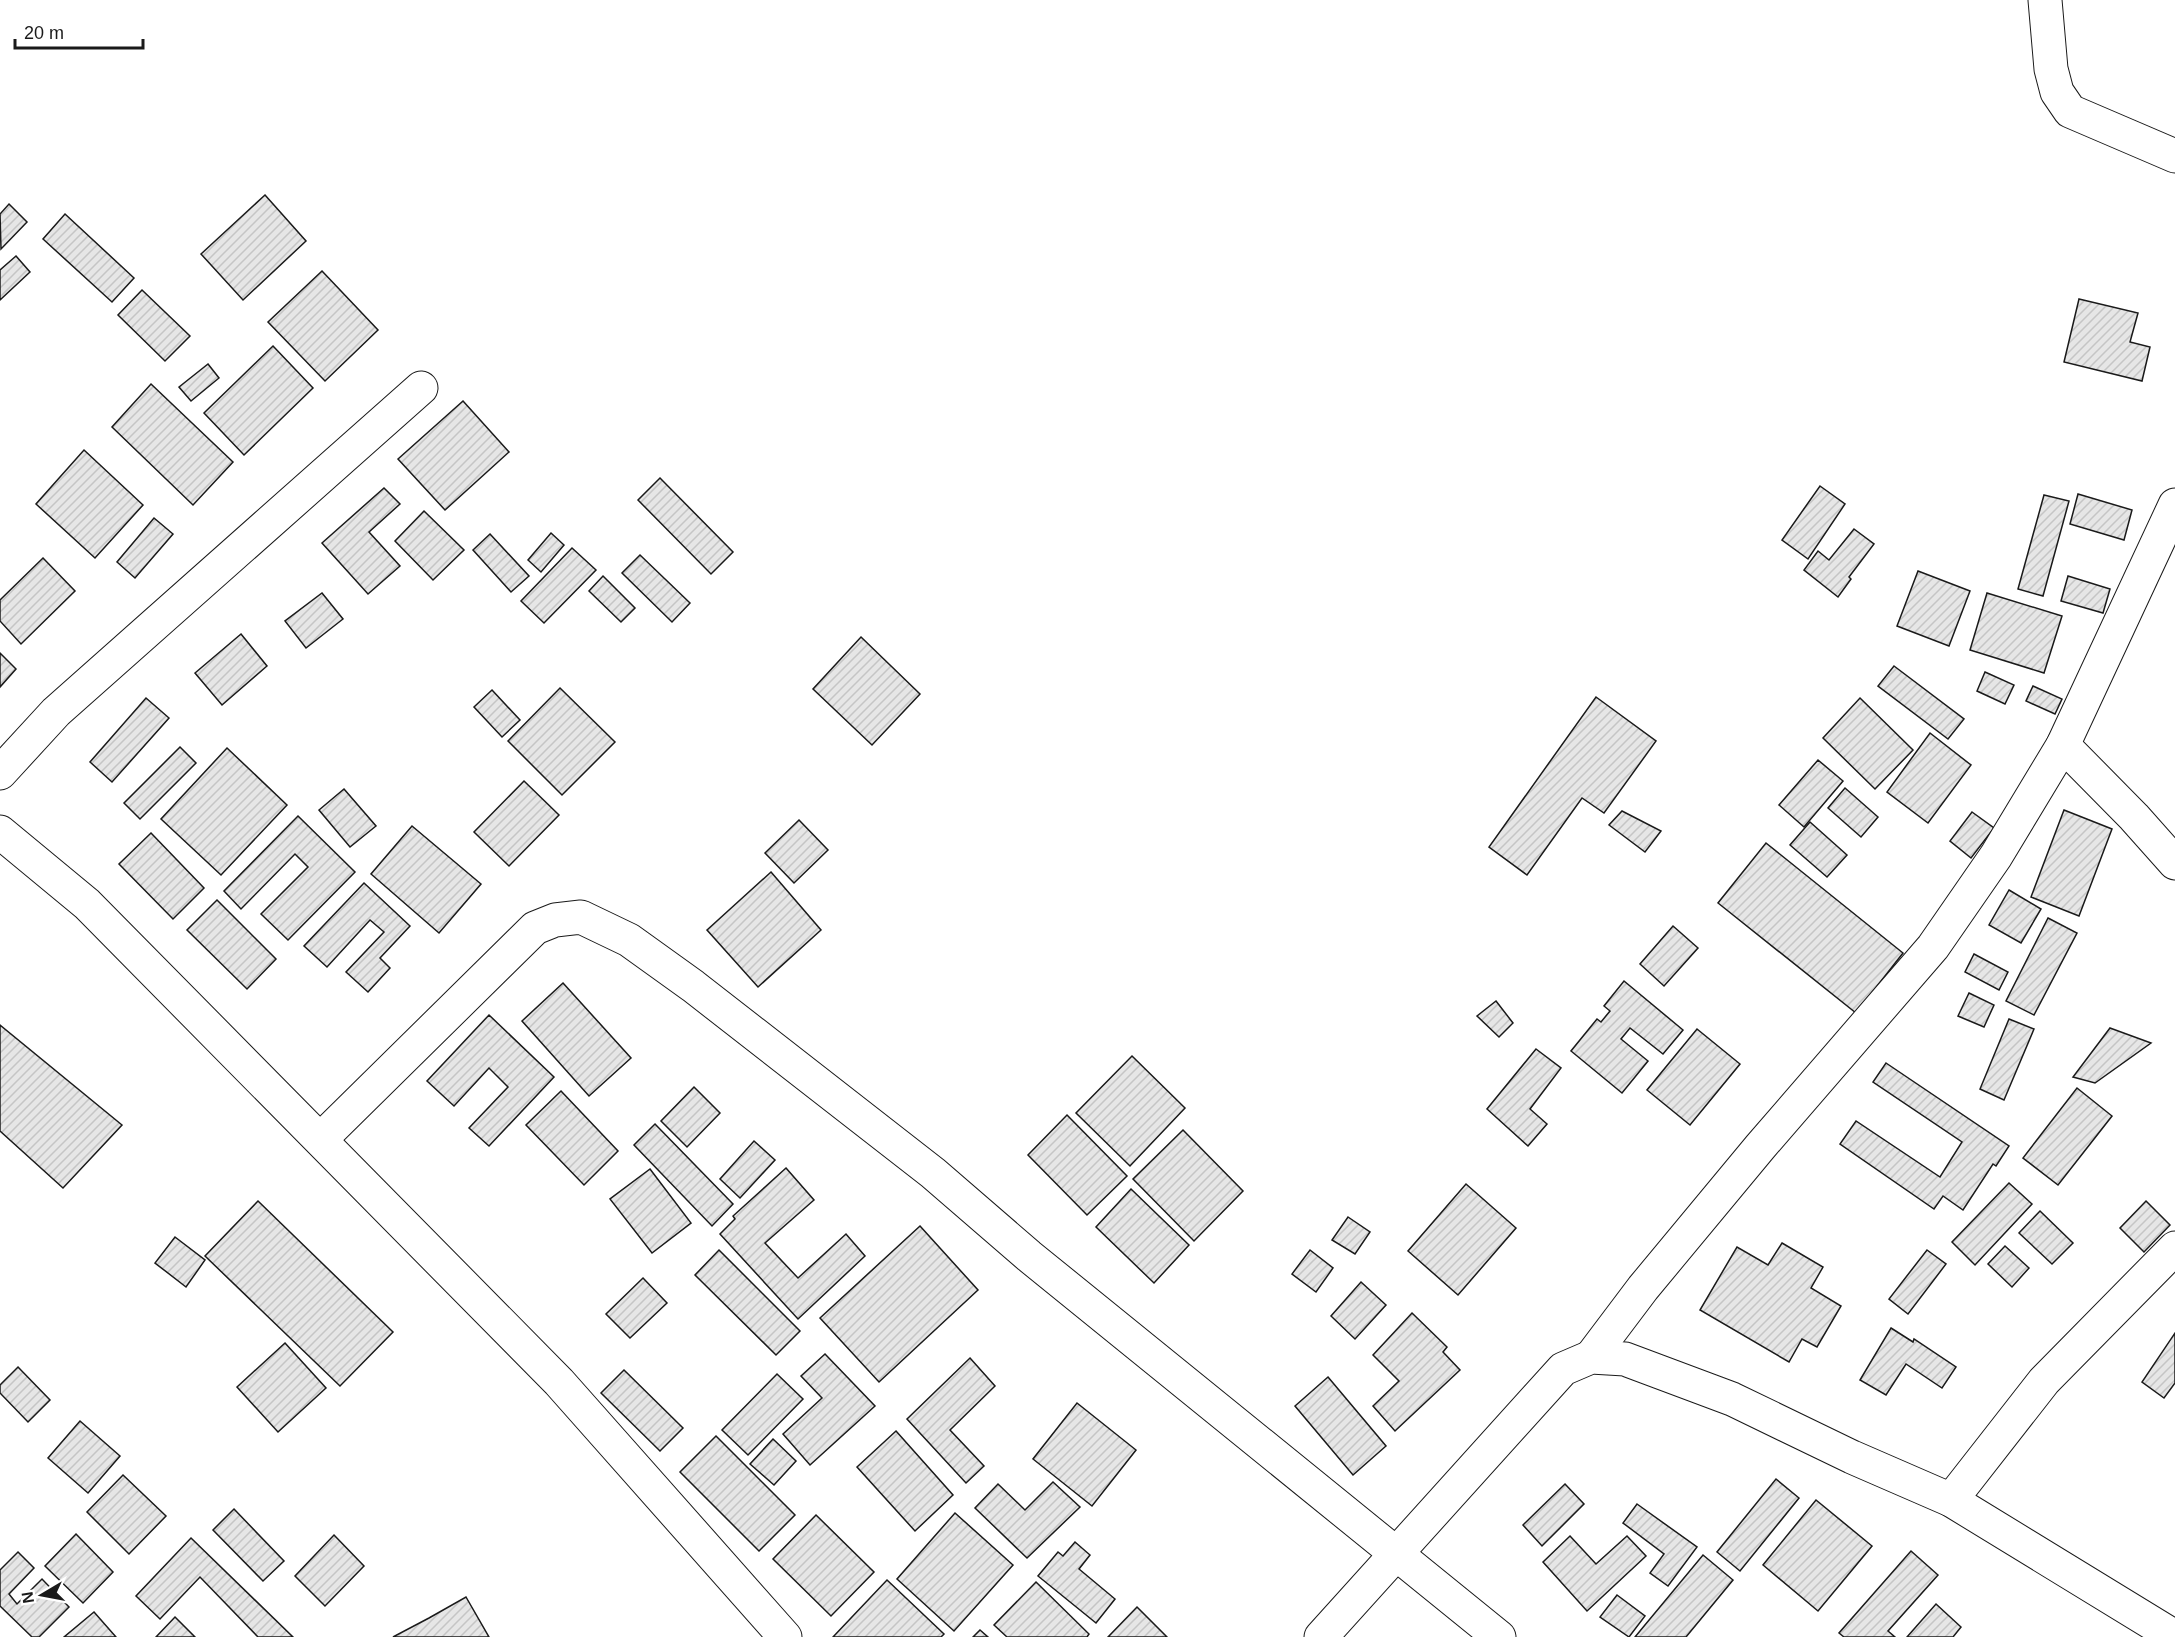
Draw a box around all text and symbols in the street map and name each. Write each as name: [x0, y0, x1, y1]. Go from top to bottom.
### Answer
scale bar: [15, 12, 142, 50]
text: 20 m: [24, 23, 64, 43]
north arrow: [12, 1565, 72, 1625]
text: N: [18, 1590, 37, 1605]

